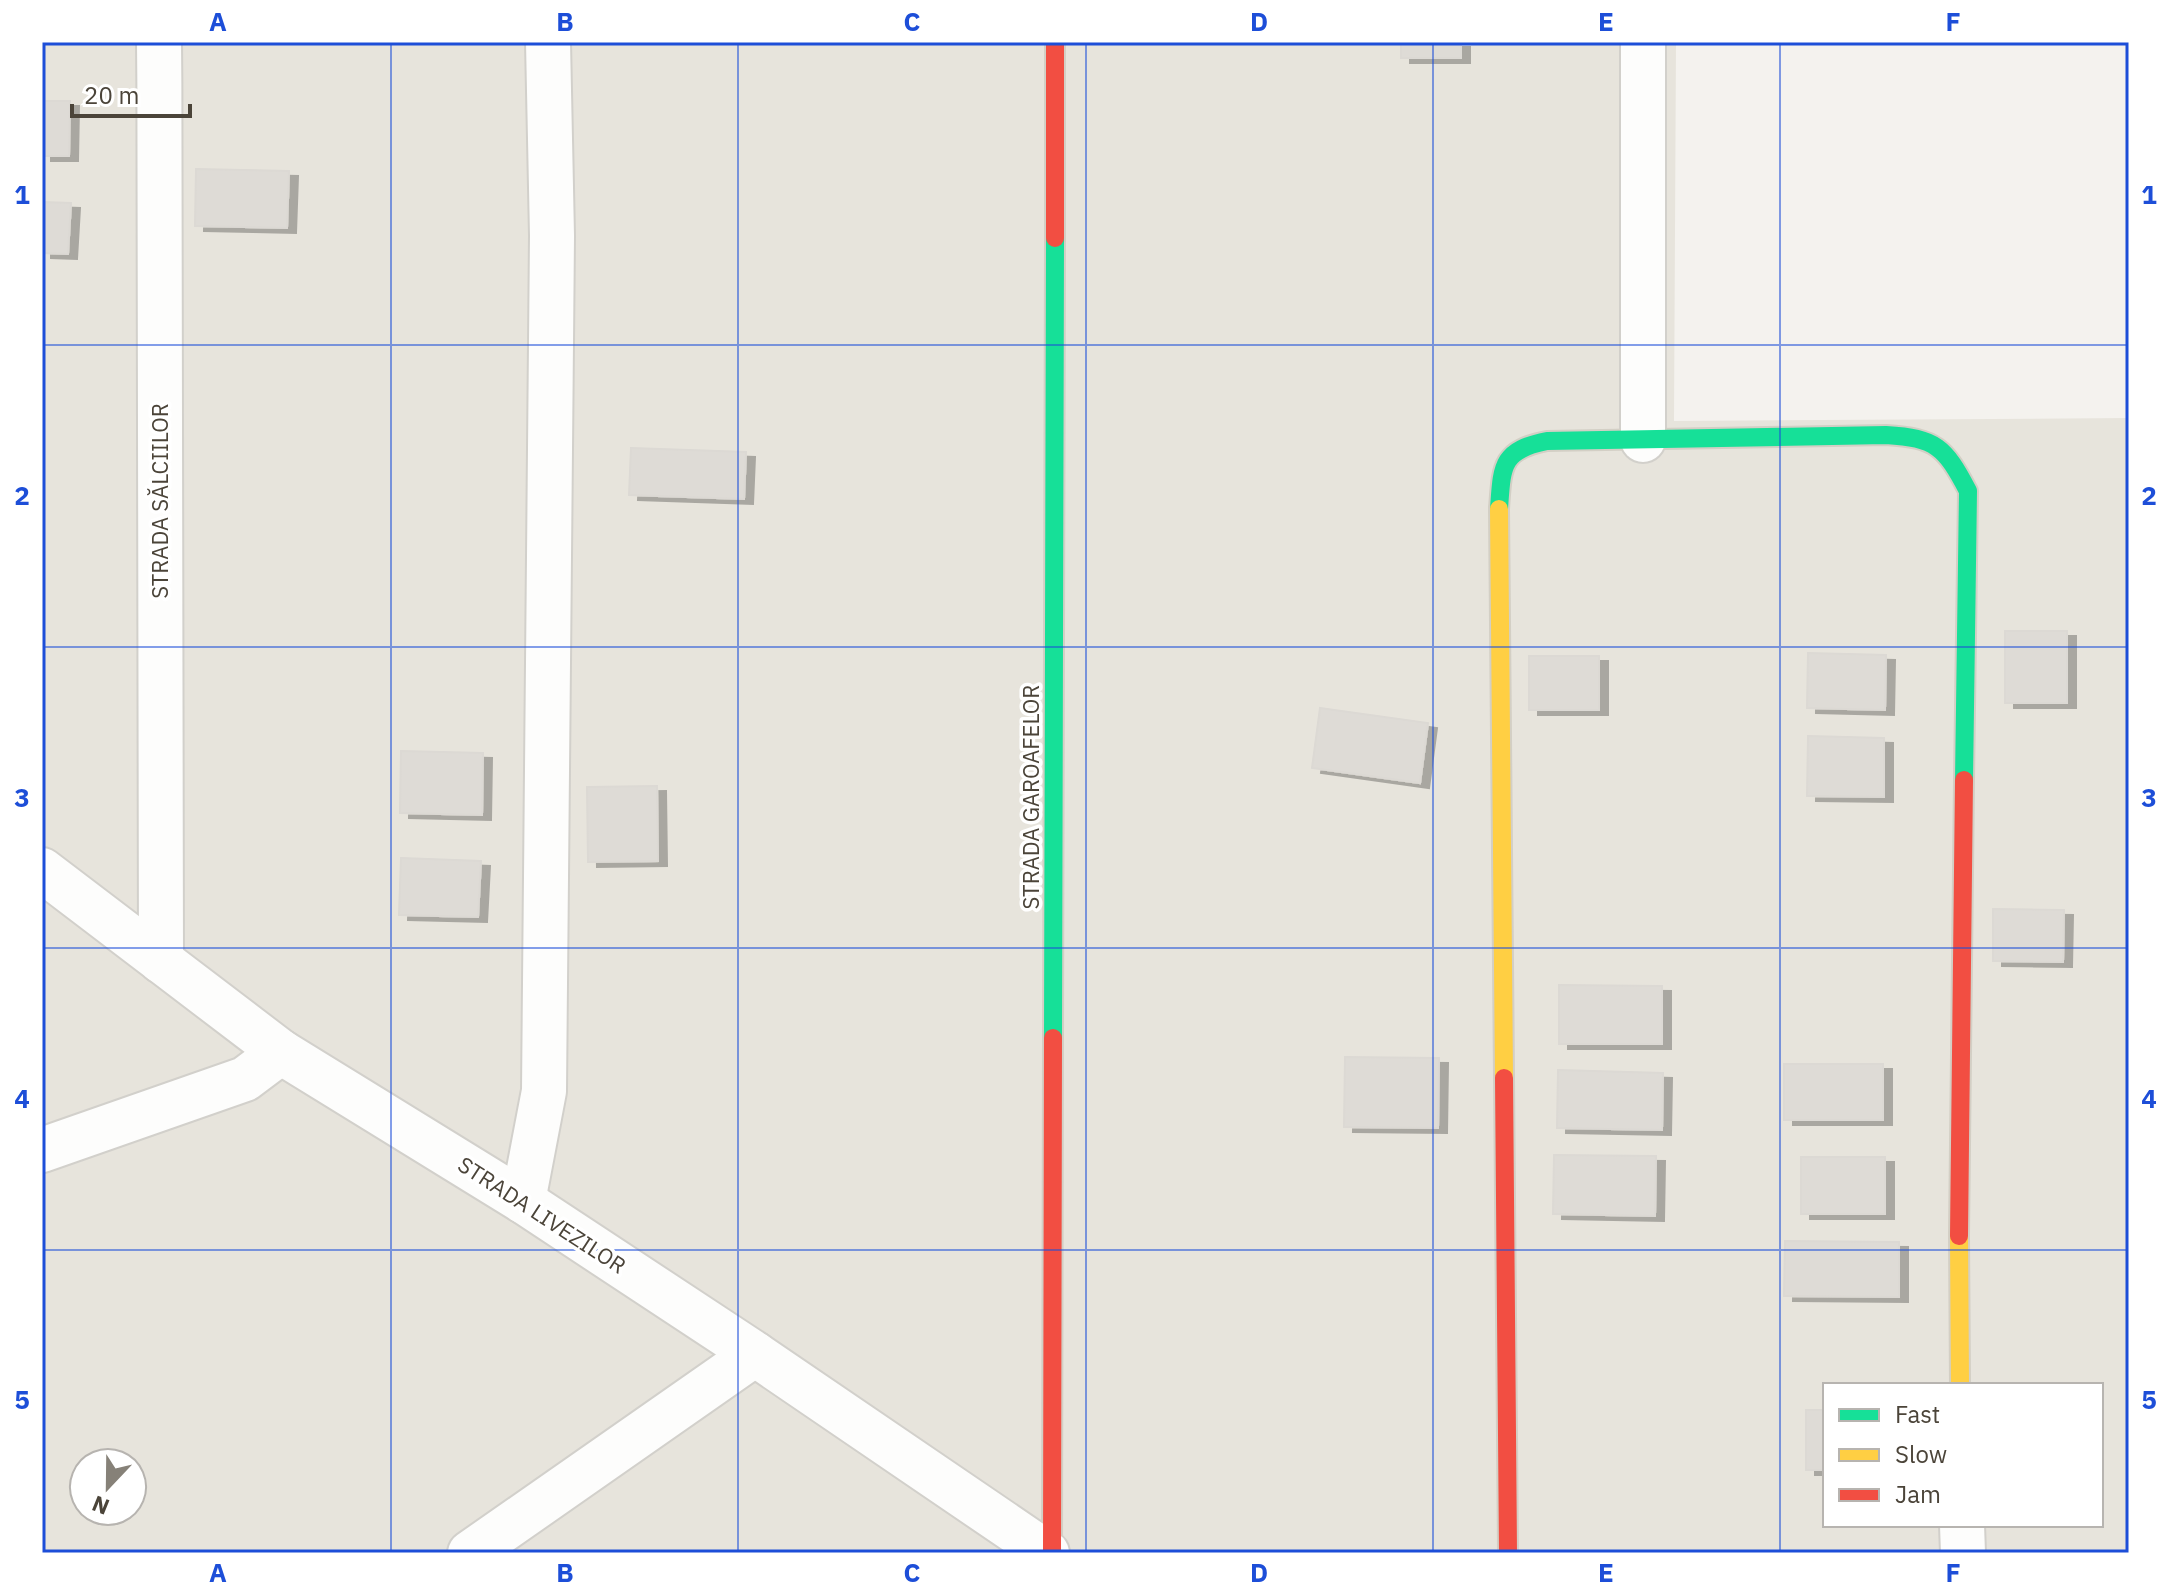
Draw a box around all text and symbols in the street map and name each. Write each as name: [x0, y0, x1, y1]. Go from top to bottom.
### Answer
text: A: [209, 4, 227, 38]
text: B: [556, 4, 574, 38]
text: C: [904, 4, 921, 38]
text: D: [1250, 4, 1268, 38]
text: E: [1598, 4, 1614, 38]
text: F: [1945, 4, 1961, 38]
scale bar: [72, 68, 190, 118]
text: 20 m: [84, 79, 139, 111]
text: 1: [14, 177, 30, 211]
text: 1: [2141, 177, 2157, 211]
street label: STRADA SĂLCIILOR: [145, 403, 174, 599]
text: 2: [14, 478, 30, 512]
text: 2: [2141, 478, 2157, 512]
street label: STRADA GAROAFELOR: [1016, 685, 1045, 909]
text: 3: [14, 780, 30, 814]
text: 3: [2141, 780, 2157, 814]
text: 4: [14, 1081, 30, 1115]
text: 4: [2141, 1081, 2157, 1115]
street label: STRADA LIVEZILOR: [453, 1149, 632, 1280]
text: 5: [14, 1382, 30, 1416]
text: 5: [2141, 1382, 2157, 1416]
legend: [1823, 1383, 2103, 1527]
text: Fast: [1895, 1398, 1940, 1430]
text: Slow: [1895, 1438, 1947, 1470]
north arrow: [68, 1447, 148, 1527]
text: Jam: [1895, 1478, 1941, 1510]
text: N: [88, 1490, 113, 1522]
text: A: [209, 1555, 227, 1589]
text: B: [556, 1555, 574, 1589]
text: C: [904, 1555, 921, 1589]
text: D: [1250, 1555, 1268, 1589]
text: E: [1598, 1555, 1614, 1589]
text: F: [1945, 1555, 1961, 1589]

